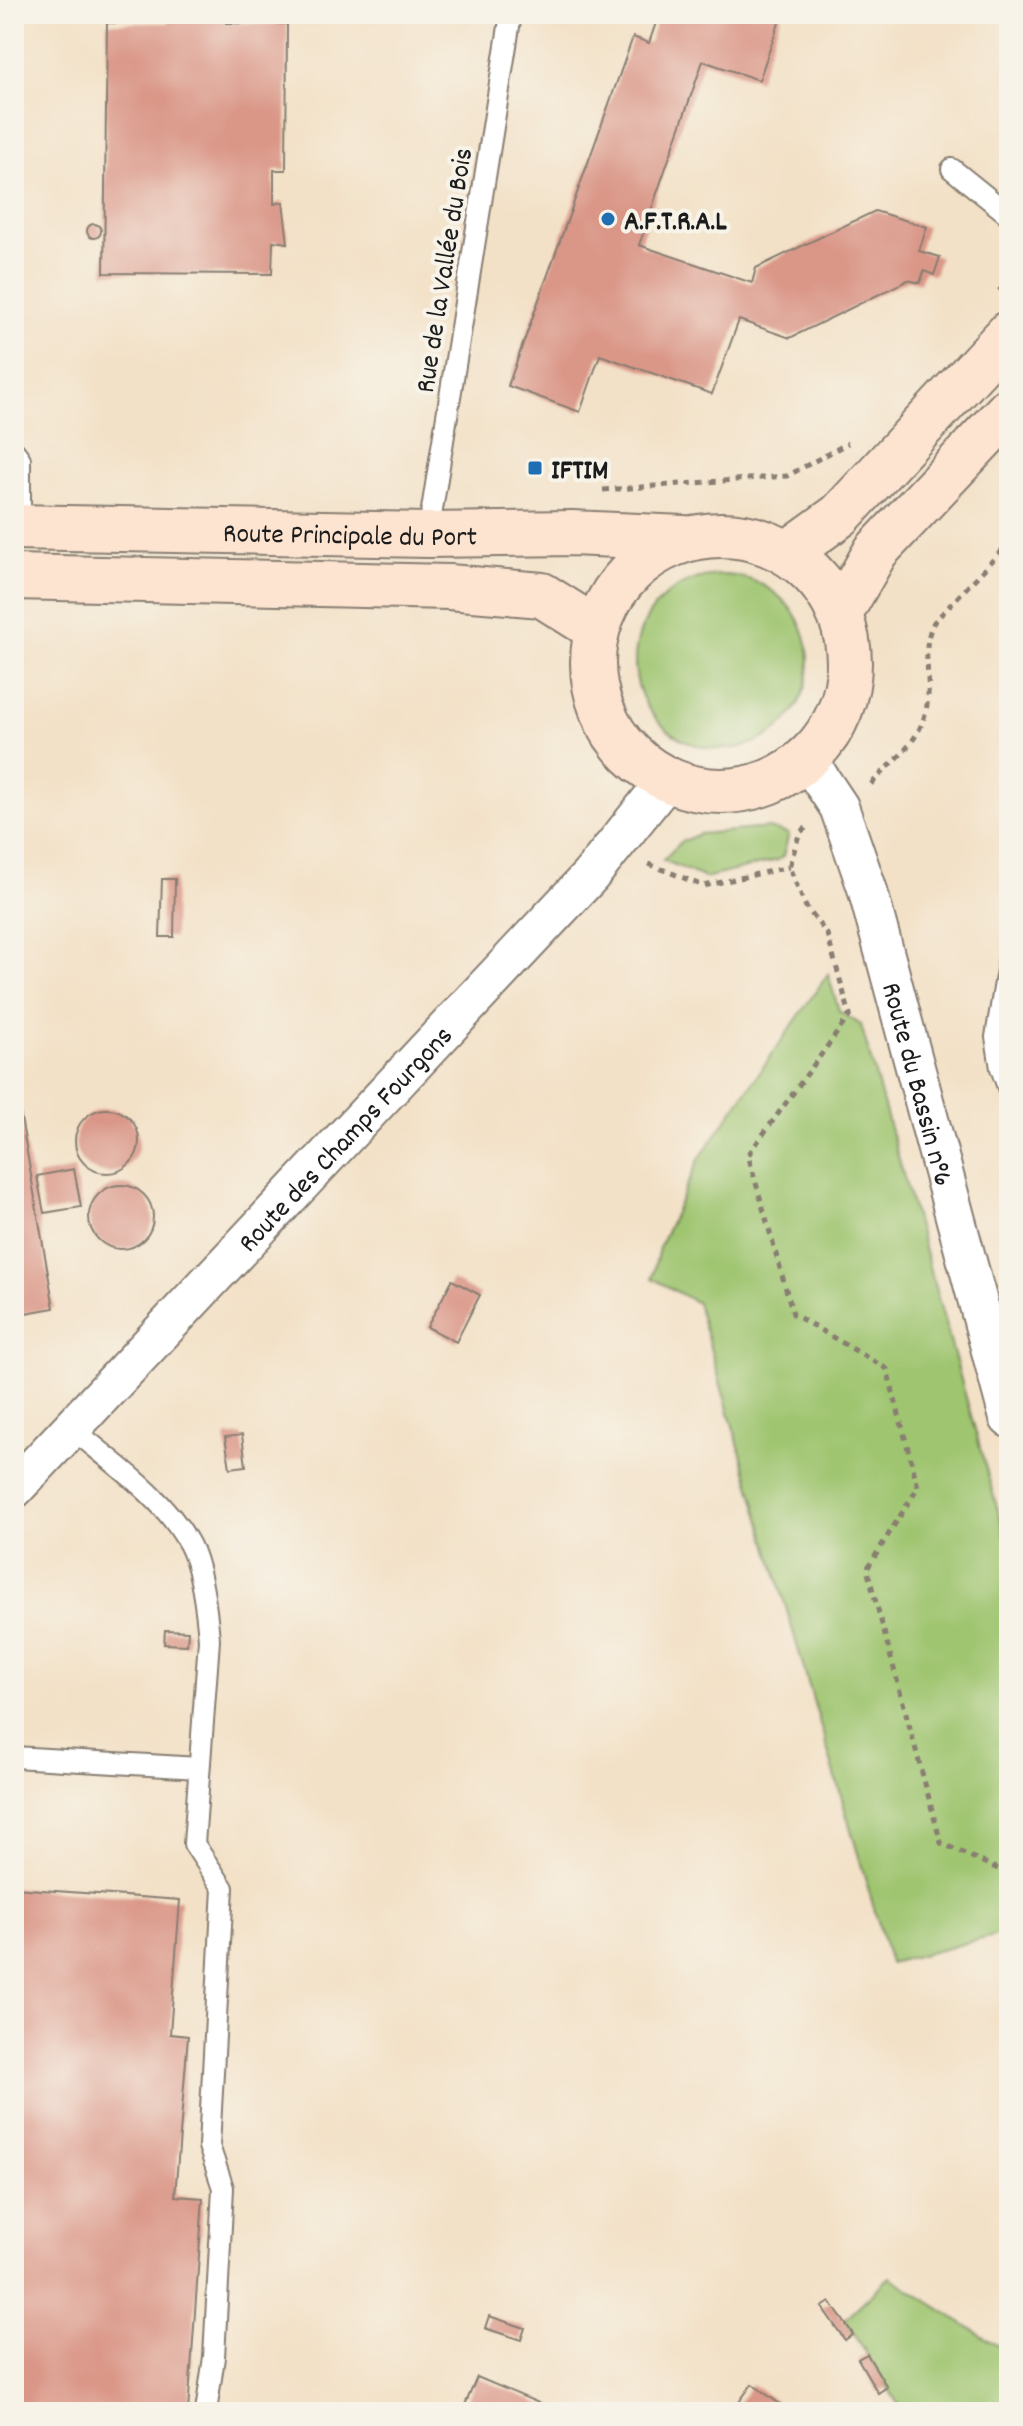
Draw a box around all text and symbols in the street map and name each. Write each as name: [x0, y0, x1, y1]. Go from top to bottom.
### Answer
street label: Rue de la Vallée du Bois: [408, 145, 486, 396]
place label: A.F.T.R.A.L: [624, 204, 727, 244]
marker: A.F.T.R.A.L: [599, 210, 617, 228]
place label: IFTIM: [551, 453, 608, 493]
marker: IFTIM: [526, 459, 544, 477]
street label: Route Principale du Port: [223, 516, 477, 560]
street label: Route du Bassin n°6: [868, 979, 961, 1191]
street label: Route des Champs Fourgons: [231, 1019, 464, 1263]

